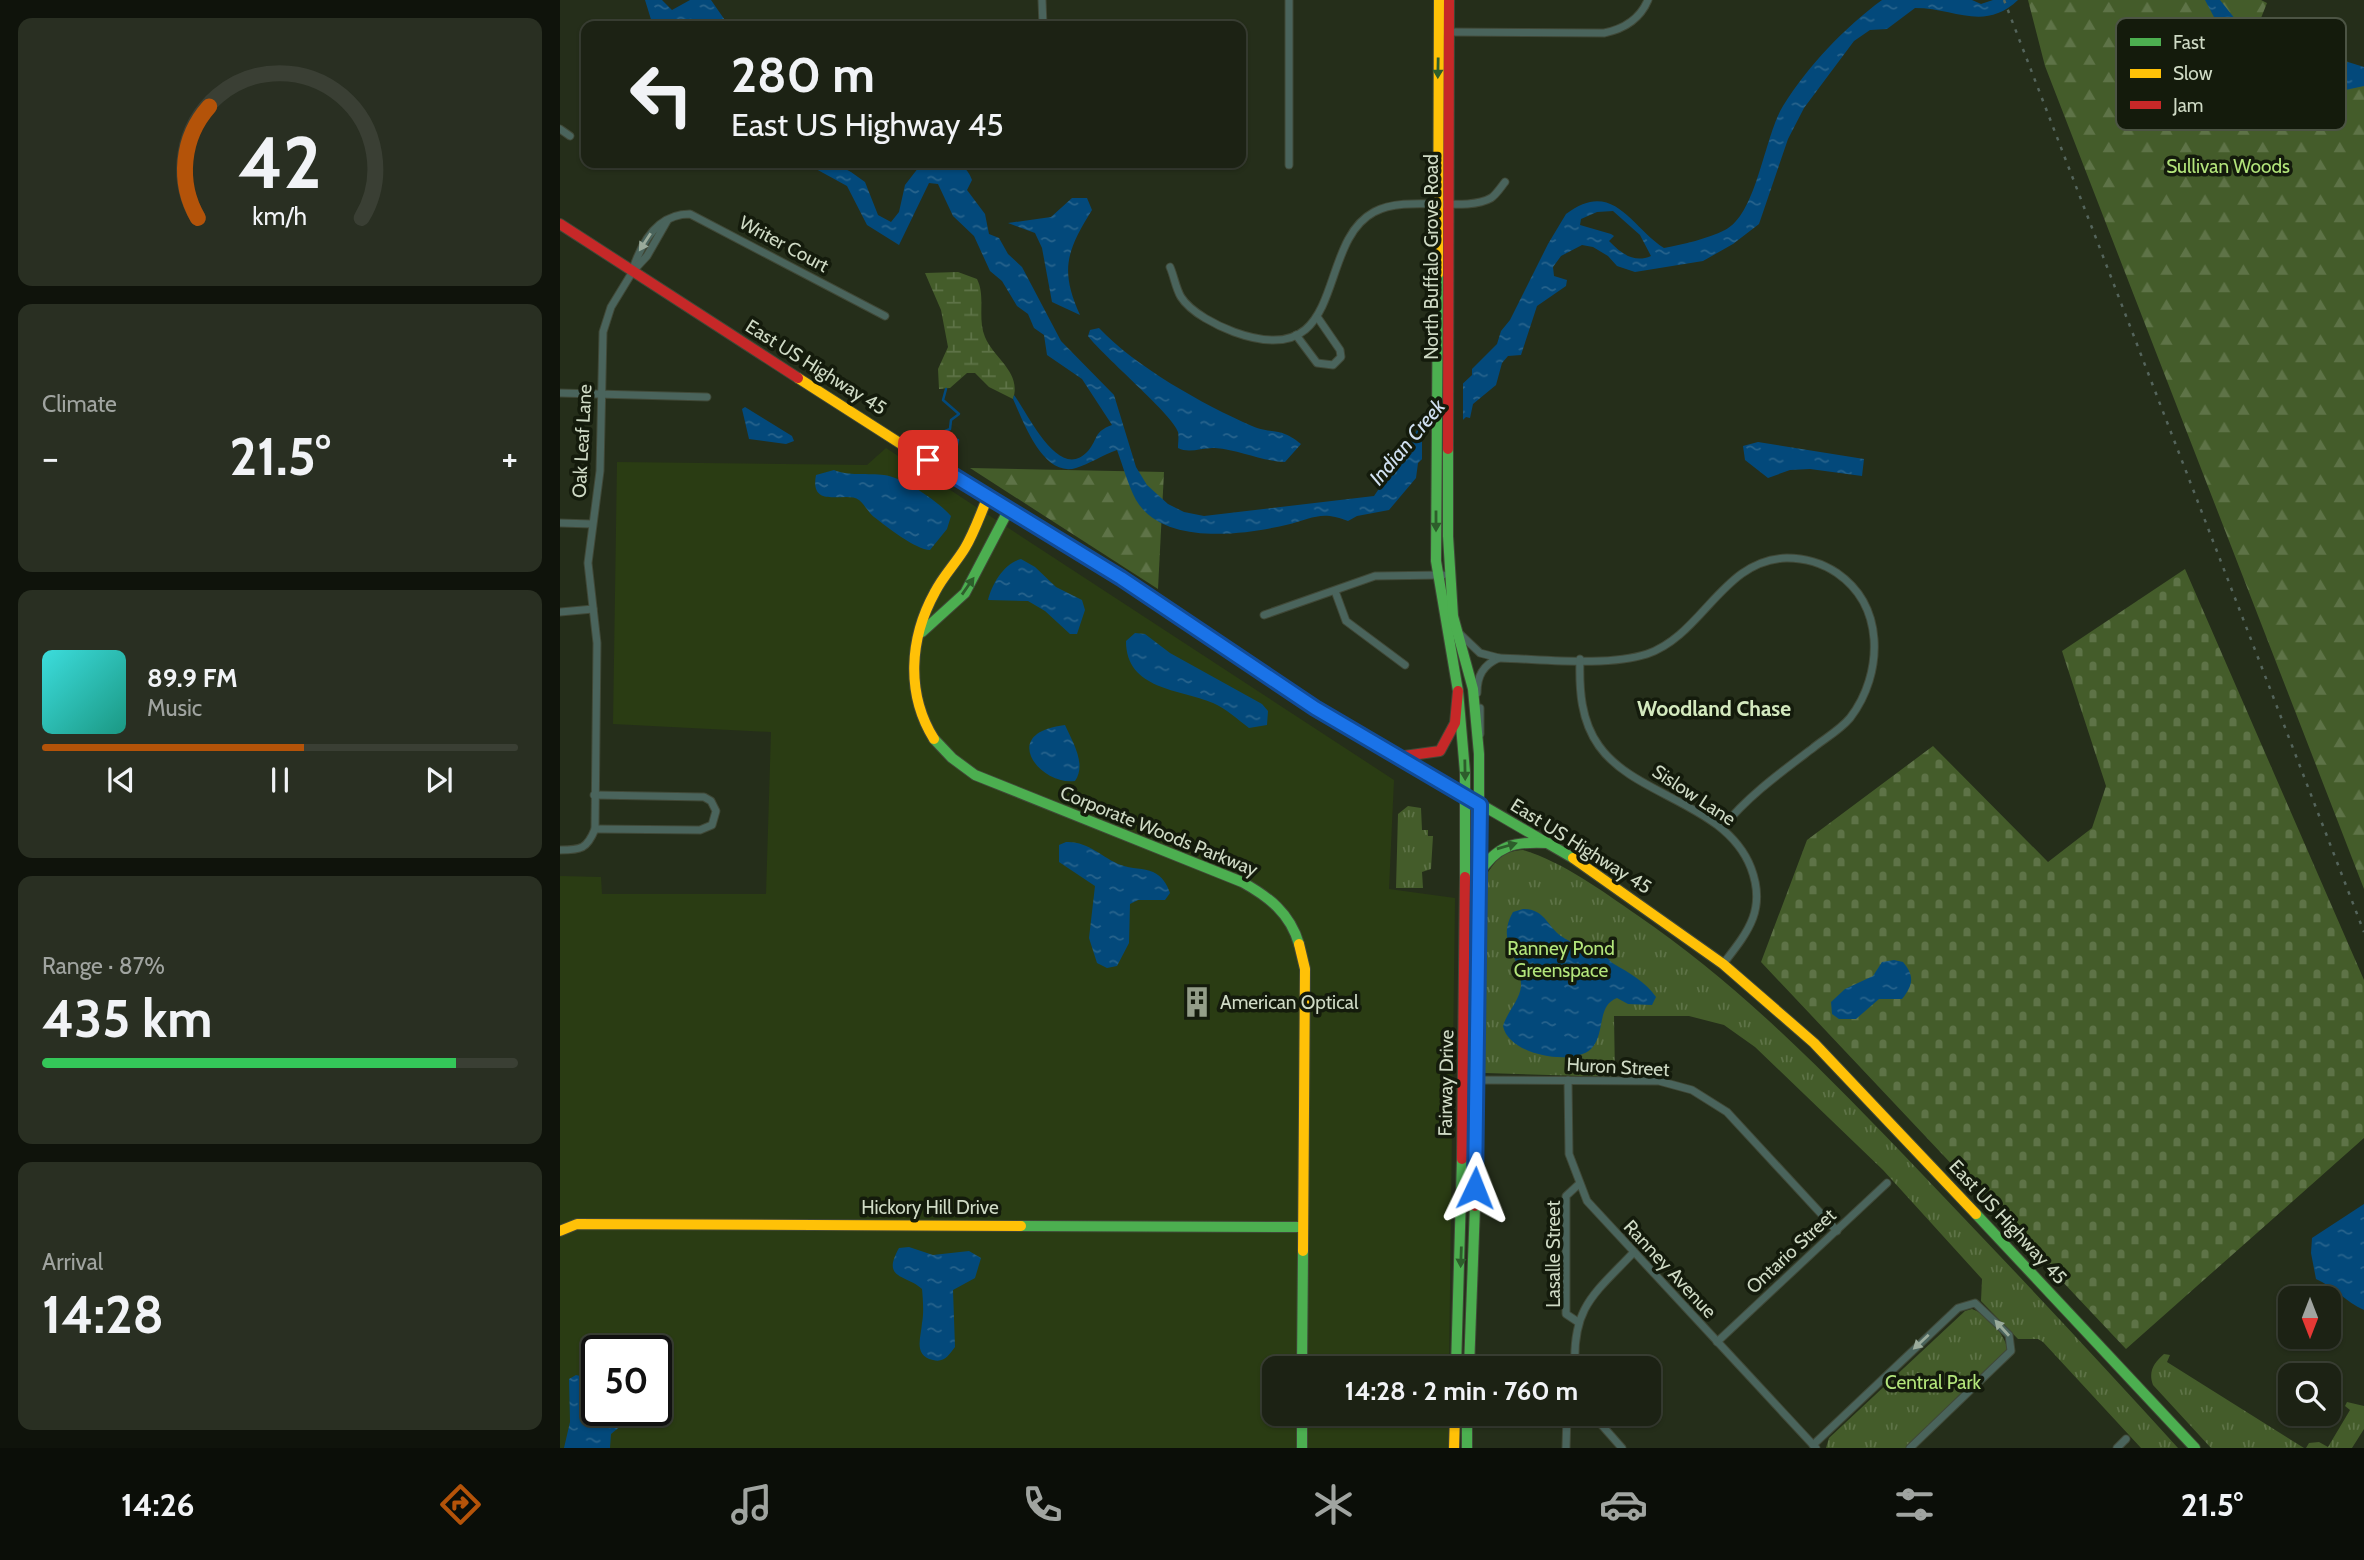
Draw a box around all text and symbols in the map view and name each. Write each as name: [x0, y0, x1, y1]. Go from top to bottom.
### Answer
legend: [2116, 18, 2346, 130]
text: Fast: [2173, 31, 2206, 54]
text: 280 m: [731, 45, 875, 104]
icon: left: [616, 49, 707, 140]
one-way arrow: [1432, 57, 1444, 79]
text: Slow: [2173, 62, 2213, 85]
text: Jam: [2172, 94, 2203, 117]
text: East US Highway 45: [731, 105, 1003, 144]
text: 42: [238, 118, 322, 206]
street label: North Buffalo Grove Road: [1420, 154, 1443, 360]
park label: Sullivan Woods: [2166, 155, 2290, 178]
text: km/h: [253, 201, 307, 231]
street label: Writer Court: [735, 211, 833, 277]
one-way arrow: [638, 233, 651, 252]
street label: East US Highway 45: [741, 314, 891, 420]
street label: Oak Leaf Lane: [568, 383, 596, 499]
text: Climate: [42, 390, 117, 418]
water label: Indian Creek: [1364, 393, 1451, 490]
text: 21.5°: [229, 425, 331, 488]
pin: [898, 430, 958, 490]
text: −: [42, 434, 59, 481]
text: +: [501, 434, 518, 481]
icon: arrive: [909, 441, 947, 479]
one-way arrow: [1430, 510, 1442, 532]
one-way arrow: [961, 577, 975, 595]
text: 89.9 FM: [147, 662, 238, 694]
text: Music: [147, 694, 202, 722]
district label: Woodland Chase: [1637, 696, 1791, 721]
one-way arrow: [1459, 760, 1470, 782]
street label: Sislow Lane: [1648, 760, 1740, 831]
icon: previous: [102, 761, 140, 799]
icon: pause: [261, 761, 299, 799]
icon: next: [420, 761, 458, 799]
street label: Corporate Woods Parkway: [1057, 781, 1262, 881]
street label: East US Highway 45: [1506, 793, 1656, 899]
one-way arrow: [1496, 840, 1518, 851]
park label: Ranney Pond Greenspace: [1507, 937, 1615, 982]
text: Range · 87%: [42, 952, 165, 980]
building icon: American Optical: [1180, 985, 1214, 1019]
text: 435 km: [42, 987, 212, 1050]
place label: American Optical: [1220, 991, 1359, 1014]
street label: Fairway Drive: [1434, 1029, 1458, 1137]
street label: Huron Street: [1566, 1053, 1671, 1081]
position arrow: [1438, 1151, 1512, 1225]
street label: East US Highway 45: [1944, 1155, 2072, 1289]
street label: Hickory Hill Drive: [861, 1196, 999, 1219]
street label: Lasalle Street: [1542, 1200, 1565, 1308]
street label: Ontario Street: [1741, 1203, 1841, 1298]
street label: Ranney Avenue: [1619, 1215, 1721, 1323]
one-way arrow: [1455, 1246, 1466, 1268]
text: Arrival: [42, 1248, 103, 1276]
text: 14:28: [42, 1283, 164, 1346]
north arrow: [2278, 1286, 2342, 1349]
map controls: [2278, 1286, 2341, 1426]
one-way arrow: [1995, 1320, 2010, 1337]
one-way arrow: [1912, 1334, 1930, 1350]
speed limit sign: 50: [581, 1335, 672, 1426]
button: search: [2278, 1363, 2341, 1426]
park label: Central Park: [1885, 1371, 1981, 1394]
text: 14:28 · 2 min · 760 m: [1345, 1375, 1578, 1407]
icon: directions: [436, 1480, 485, 1529]
icon: music: [727, 1480, 776, 1529]
icon: phone: [1018, 1480, 1067, 1529]
icon: climate: [1309, 1480, 1358, 1529]
icon: car: [1599, 1480, 1648, 1529]
icon: filters: [1890, 1480, 1939, 1529]
text: 14:26: [121, 1485, 195, 1524]
text: 21.5°: [2181, 1485, 2243, 1524]

